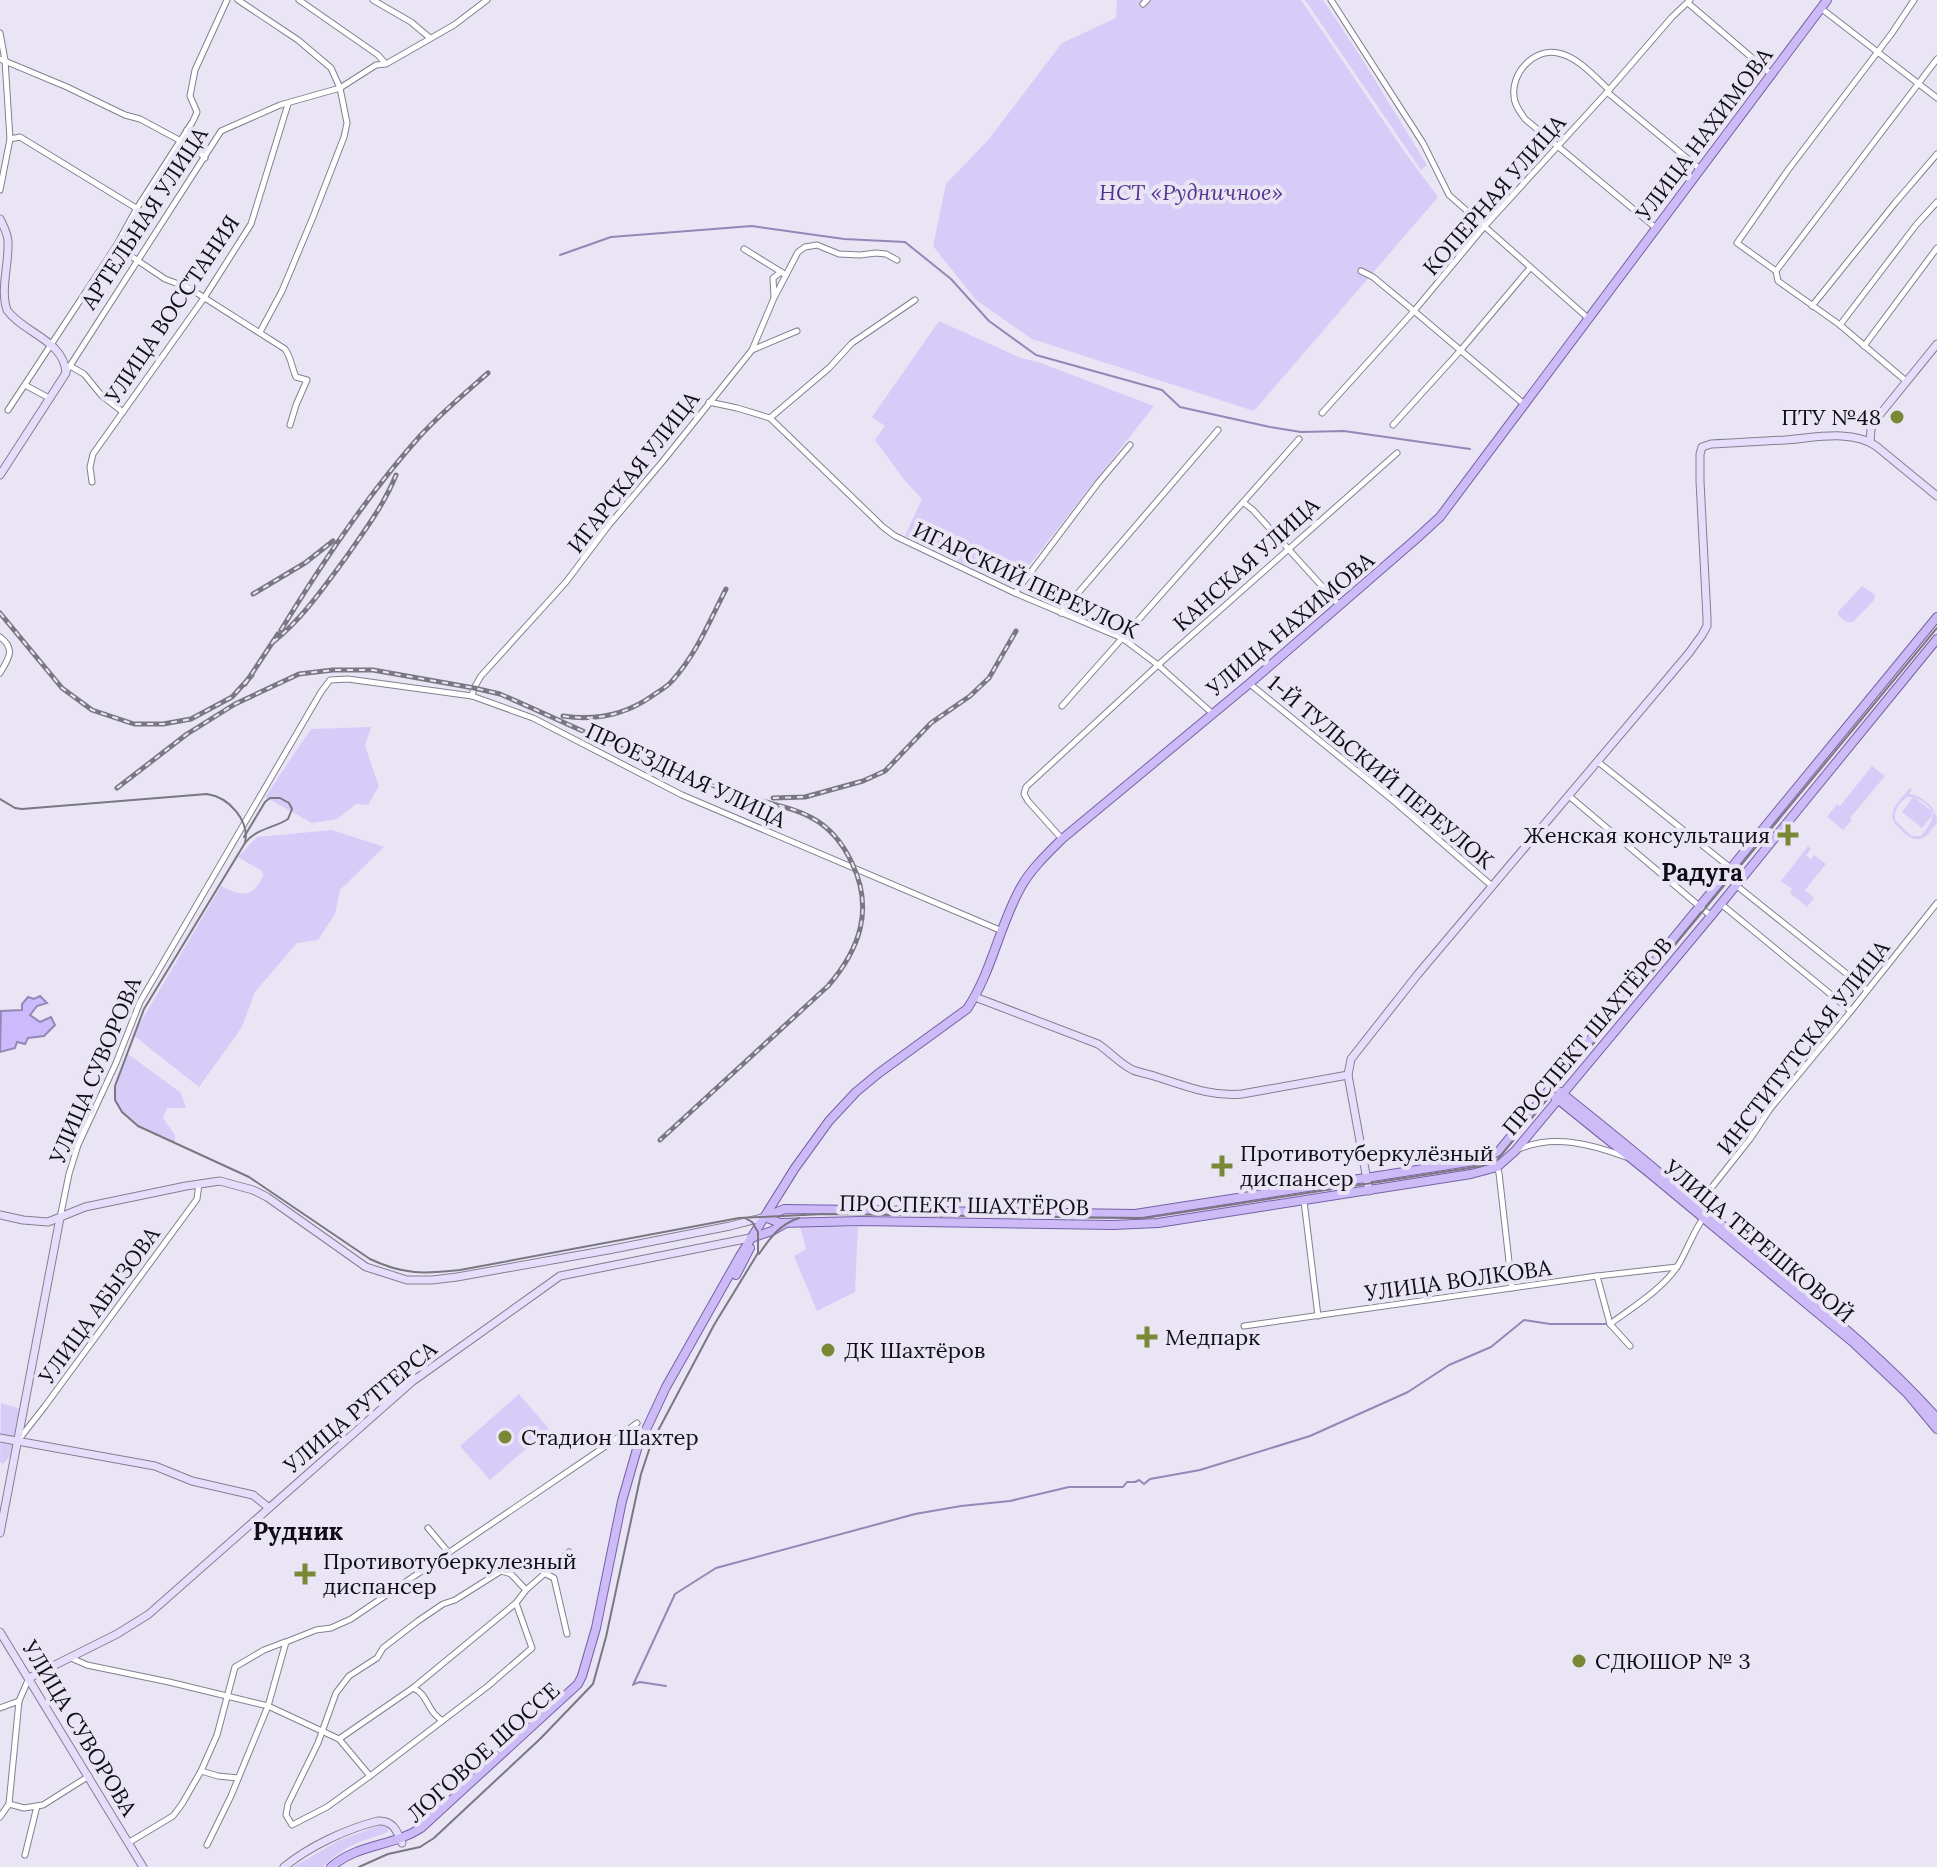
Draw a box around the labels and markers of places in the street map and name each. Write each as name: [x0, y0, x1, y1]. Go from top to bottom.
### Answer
place label: ПТУ №48: [1781, 403, 1881, 431]
marker: ПТУ №48: [1888, 408, 1906, 426]
place label: Женская консультация: [1524, 821, 1770, 849]
marker: Женская консультация: [1777, 824, 1799, 846]
place label: Противотуберкулёзный диспансер: [1240, 1139, 1494, 1192]
marker: Противотуберкулёзный диспансер: [1211, 1155, 1233, 1177]
place label: Медпарк: [1165, 1323, 1260, 1351]
marker: Медпарк: [1136, 1326, 1158, 1348]
place label: ДК Шахтёров: [844, 1336, 985, 1364]
marker: ДК Шахтёров: [819, 1341, 837, 1359]
place label: Стадион Шахтер: [521, 1423, 699, 1451]
marker: Стадион Шахтер: [496, 1428, 514, 1446]
place label: Противотуберкулезный диспансер: [323, 1547, 577, 1600]
marker: Противотуберкулезный диспансер: [294, 1563, 316, 1585]
place label: СДЮШОР № 3: [1595, 1647, 1751, 1675]
marker: СДЮШОР № 3: [1570, 1652, 1588, 1670]

